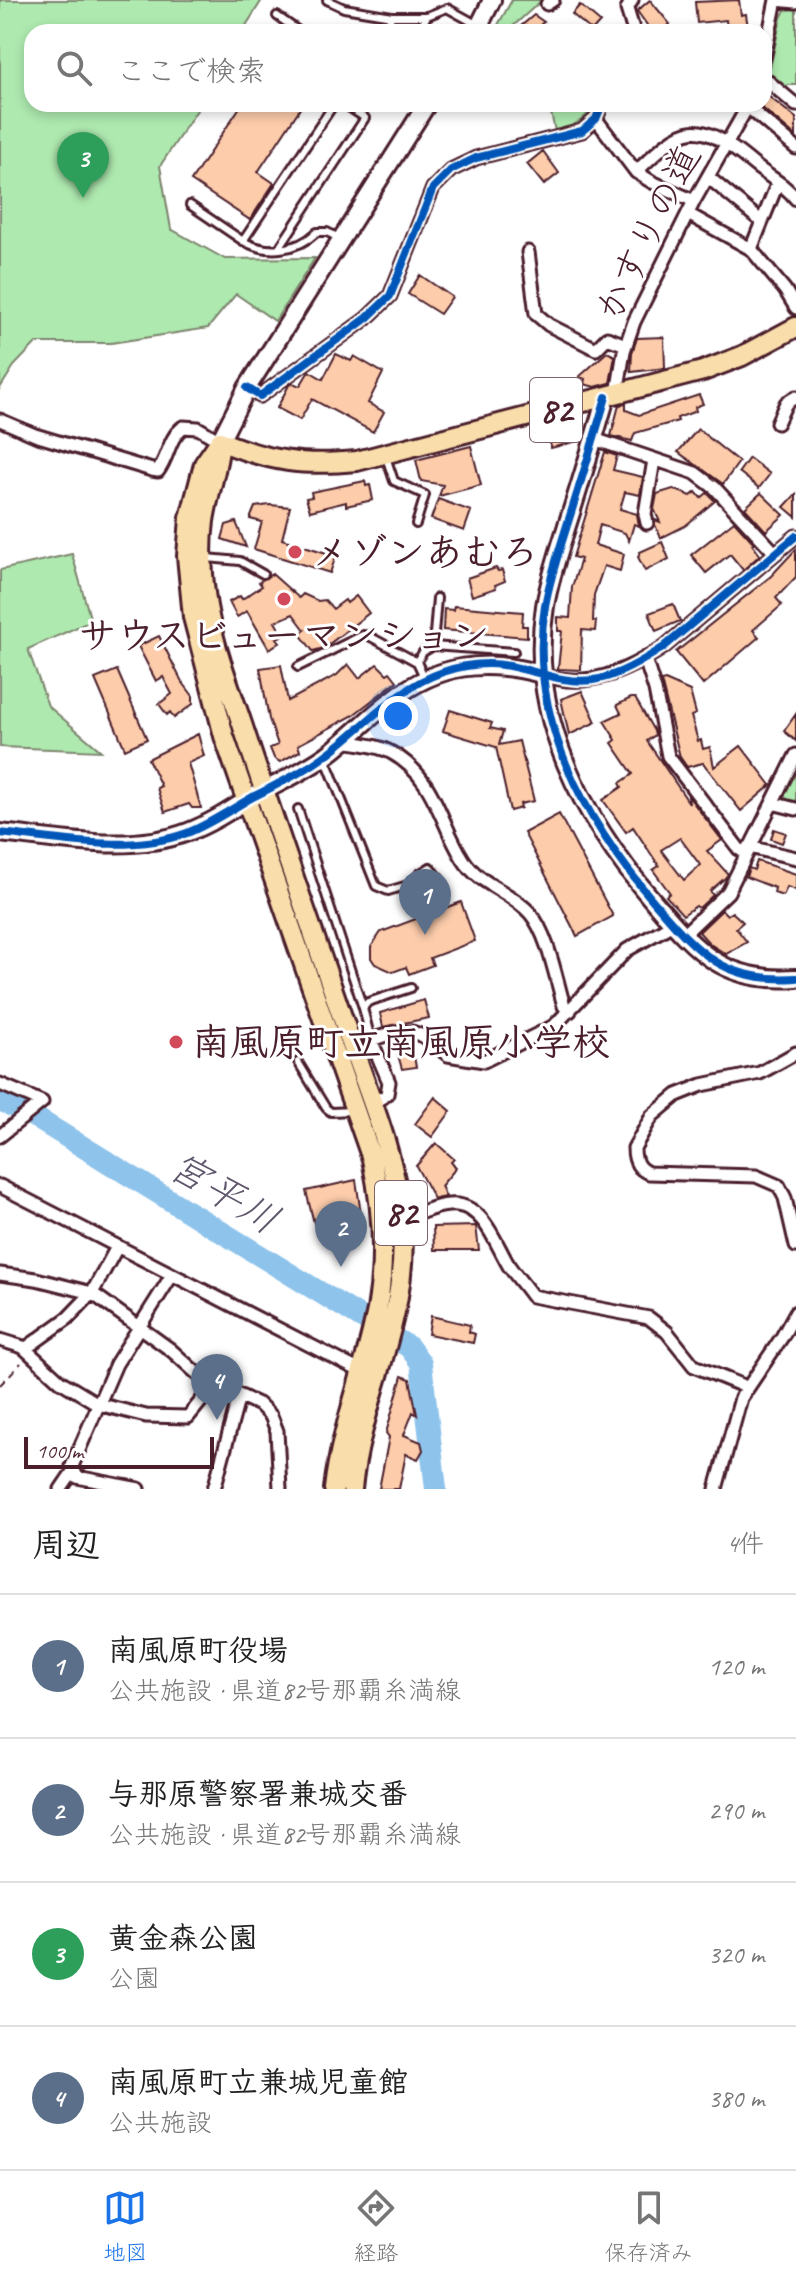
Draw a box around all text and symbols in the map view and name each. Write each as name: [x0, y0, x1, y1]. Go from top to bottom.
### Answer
search box: [24, 24, 772, 112]
icon: search: [52, 46, 96, 90]
text: ここで検索: [116, 52, 266, 90]
pin: 3: [57, 132, 109, 198]
street label: かすりの道: [585, 137, 711, 329]
road number: 82: [530, 378, 582, 442]
place label: メゾンあむろ: [311, 529, 539, 576]
marker: メゾンあむろ: [286, 543, 304, 561]
marker: サウスビューマンション: [275, 590, 293, 608]
place label: サウスビューマンション: [78, 612, 490, 659]
your location: [378, 696, 418, 736]
pin: 1: [399, 869, 451, 935]
place label: 南風原町立南風原小学校: [192, 1019, 610, 1066]
marker: 南風原町立南風原小学校: [167, 1033, 185, 1051]
water label: 宮平川: [160, 1141, 288, 1245]
road number: 82: [375, 1181, 427, 1245]
pin: 2: [315, 1201, 367, 1267]
pin: 4: [191, 1354, 243, 1420]
scale bar: [24, 1433, 214, 1469]
text: 100 m: [36, 1437, 83, 1465]
text: 周辺: [32, 1523, 100, 1566]
text: 4件: [726, 1527, 764, 1560]
text: 南風原町役場: [108, 1631, 288, 1669]
text: 1: [52, 1650, 64, 1683]
text: 120 m: [708, 1650, 764, 1683]
text: 公共施設 · 県道82号那覇糸満線: [108, 1674, 461, 1707]
text: 与那原警察署兼城交番: [108, 1775, 408, 1813]
text: 2: [52, 1794, 64, 1827]
text: 290 m: [708, 1794, 764, 1827]
text: 公共施設 · 県道82号那覇糸満線: [108, 1818, 461, 1851]
text: 黄金森公園: [108, 1919, 258, 1957]
text: 3: [52, 1938, 64, 1971]
text: 320 m: [708, 1938, 764, 1971]
text: 公園: [108, 1962, 160, 1995]
text: 南風原町立兼城児童館: [108, 2063, 408, 2101]
text: 4: [52, 2082, 64, 2115]
text: 380 m: [708, 2082, 764, 2115]
text: 公共施設: [108, 2106, 212, 2139]
tab: 地図: [103, 2186, 147, 2267]
tab: 経路: [354, 2186, 398, 2267]
tab: 保存済み: [605, 2186, 693, 2267]

